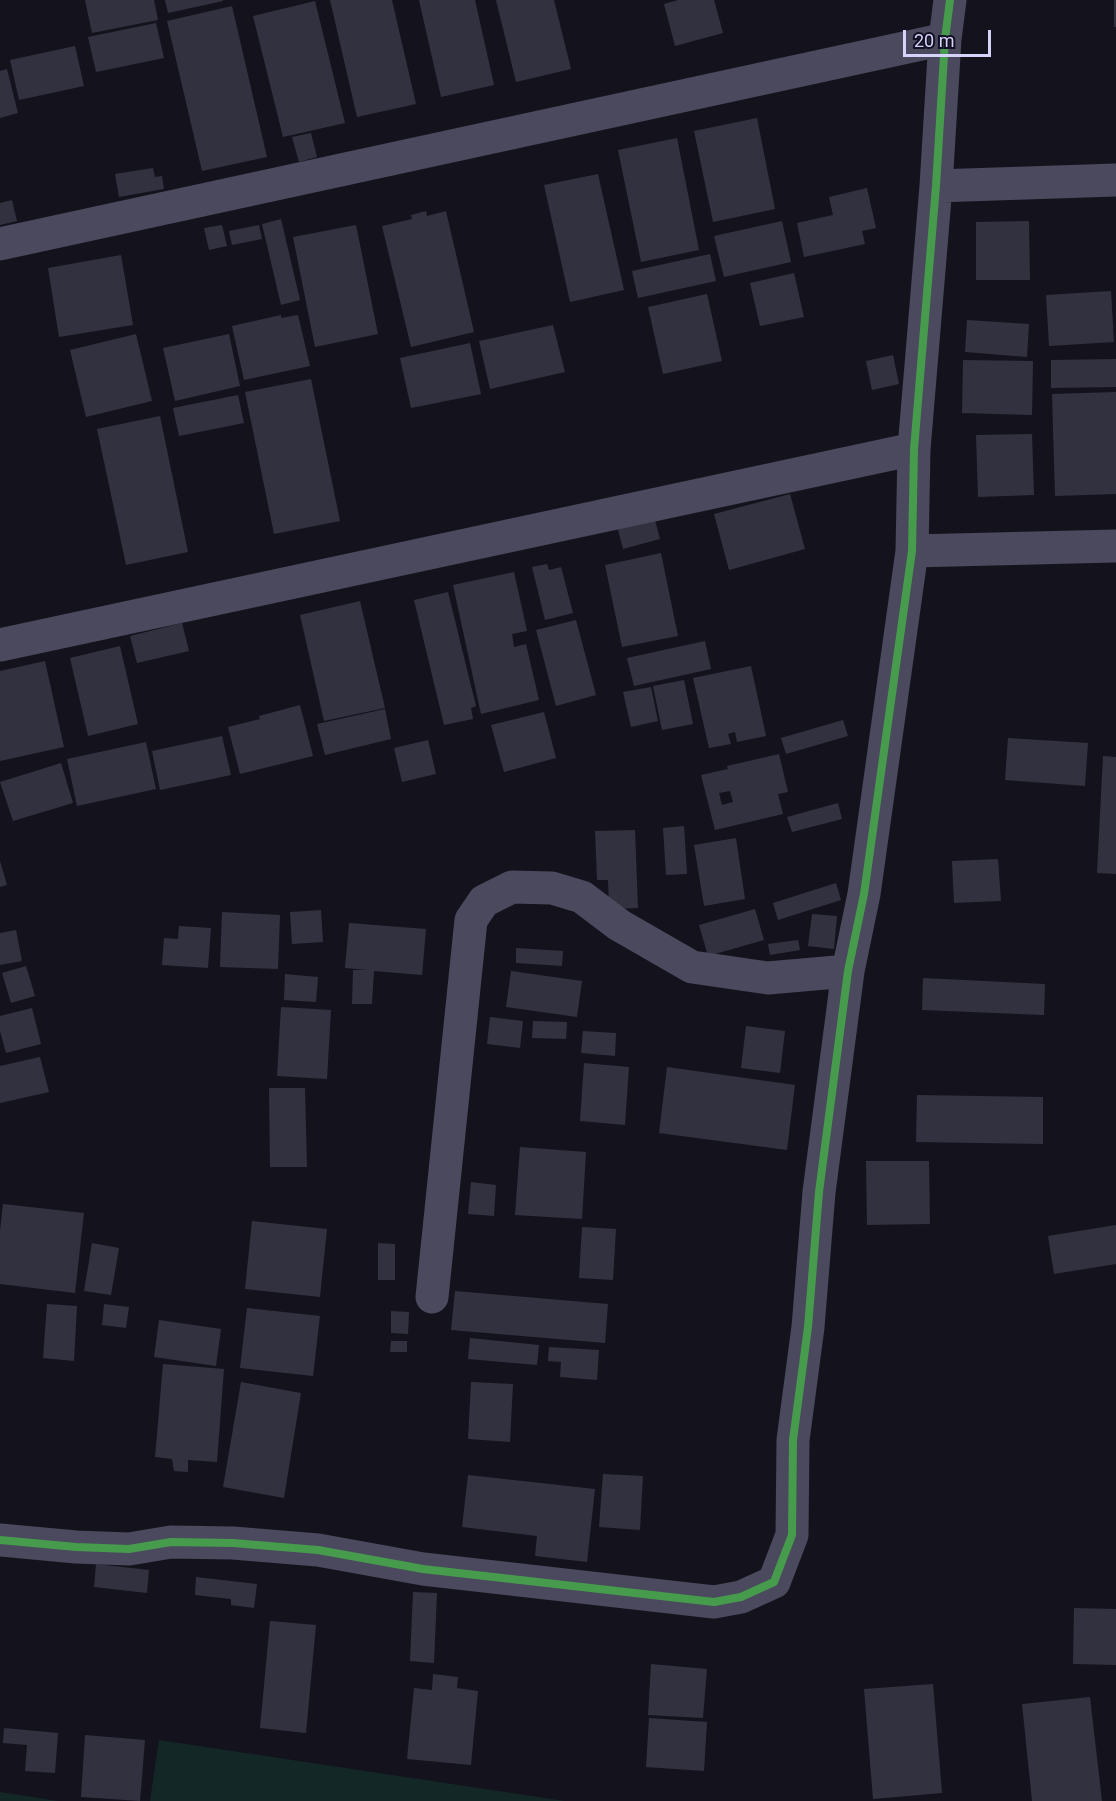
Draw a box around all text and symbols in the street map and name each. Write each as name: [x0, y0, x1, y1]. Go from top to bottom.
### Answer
scale bar: [906, 18, 994, 56]
text: 20 m: [914, 30, 954, 51]

